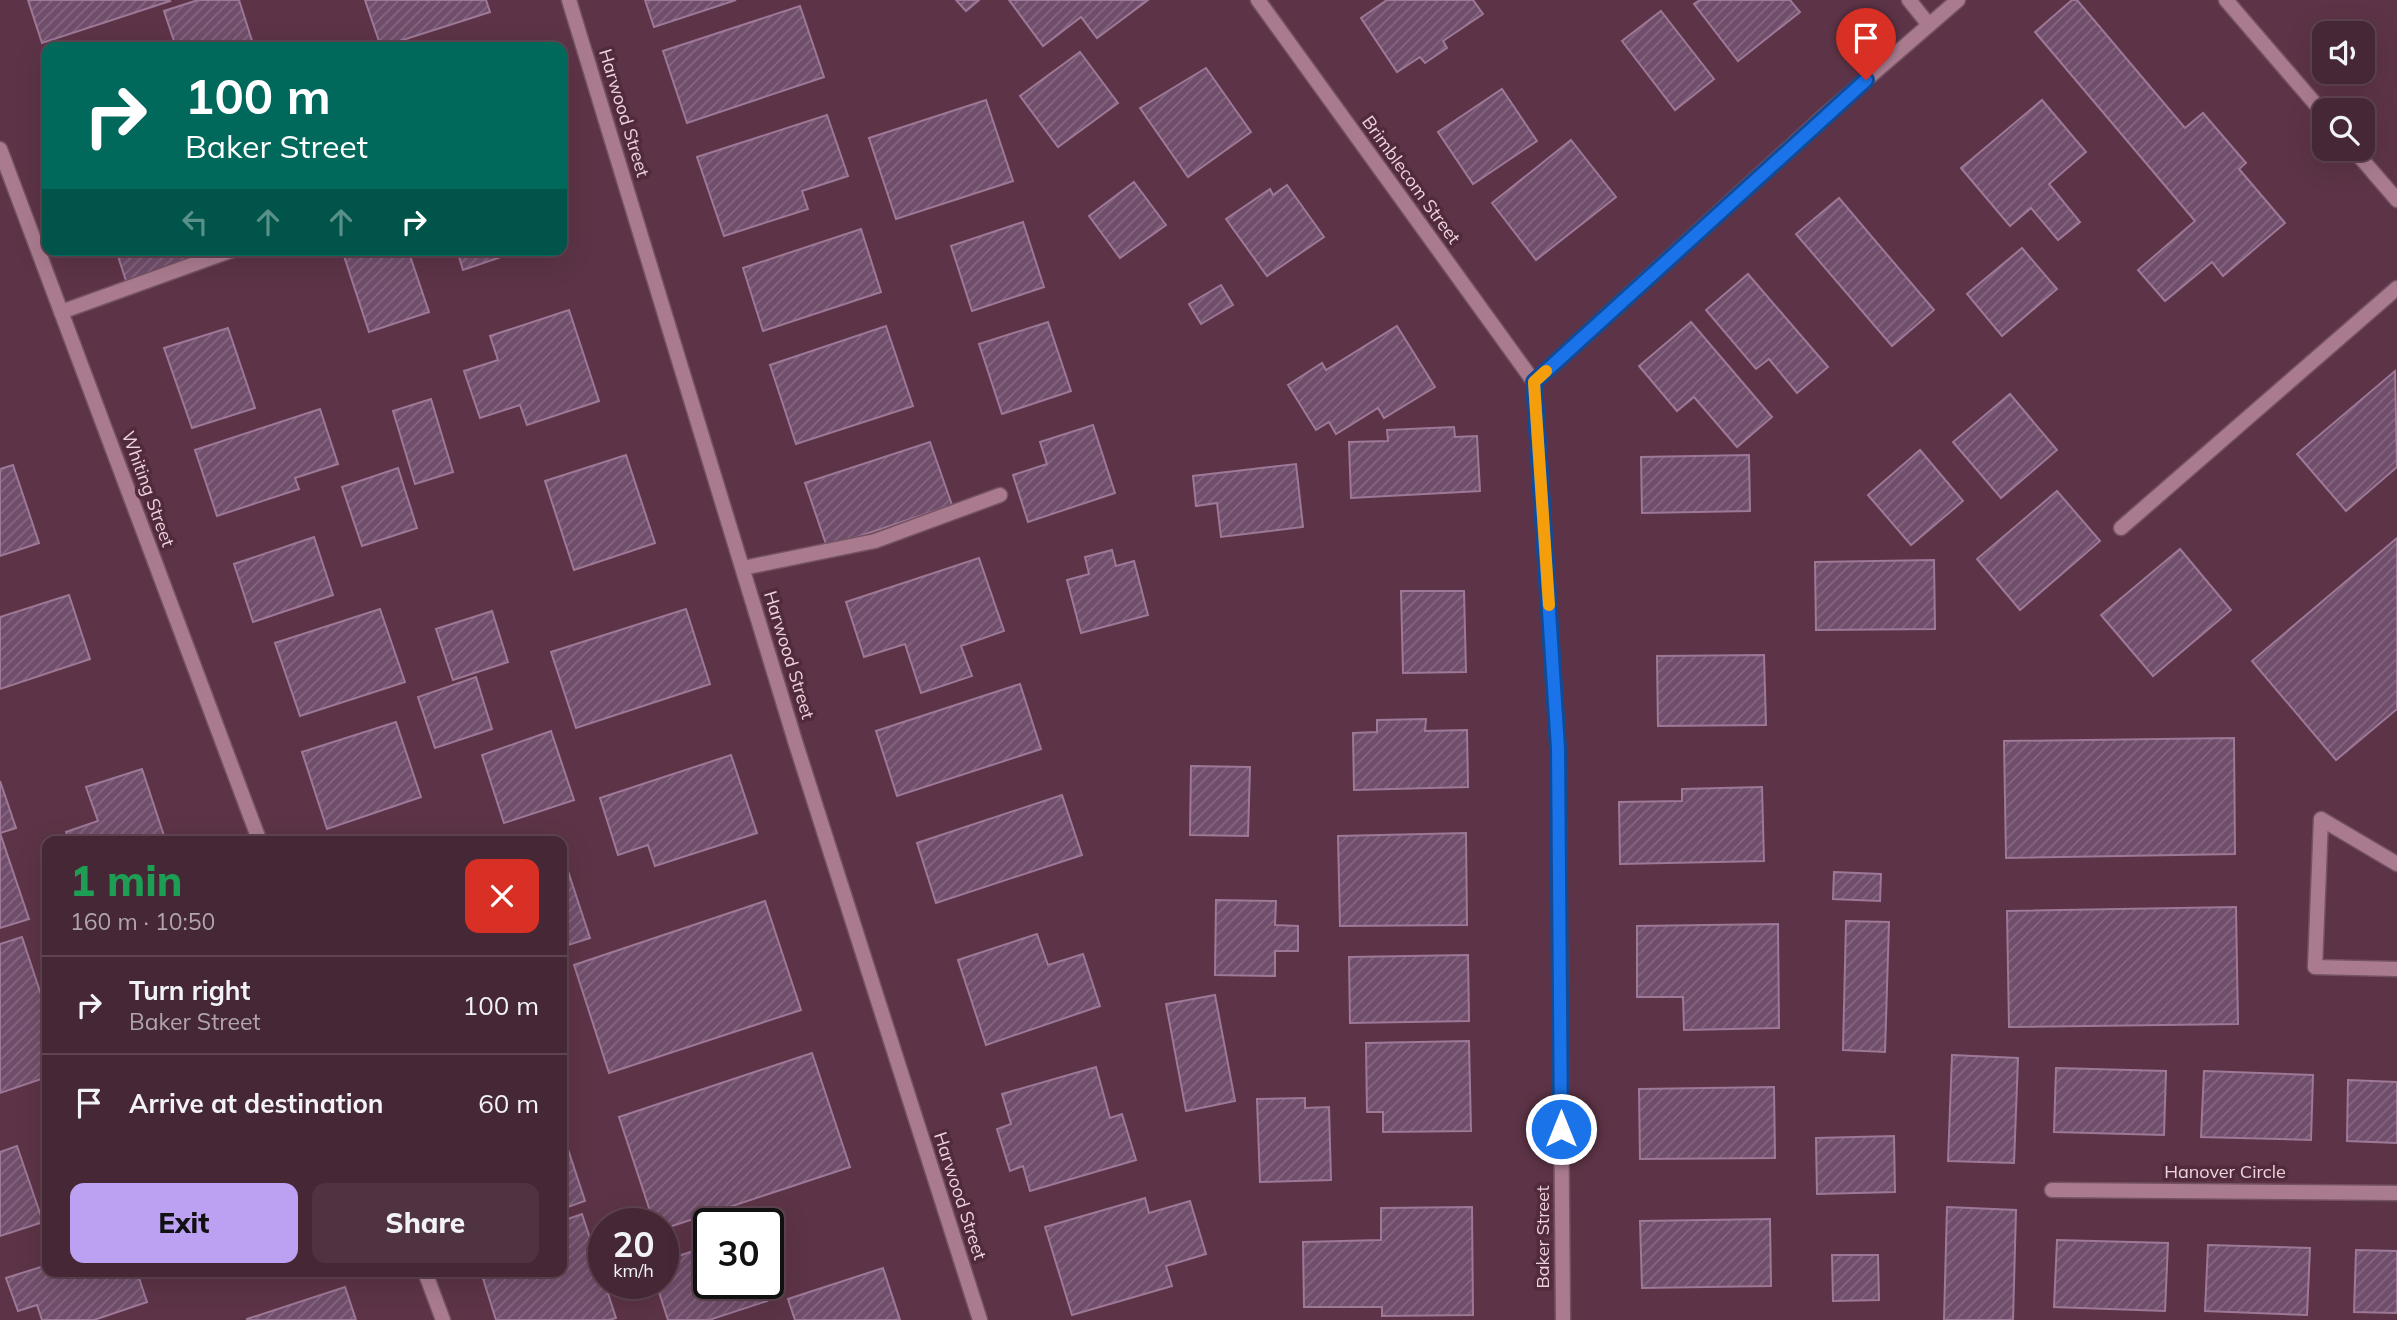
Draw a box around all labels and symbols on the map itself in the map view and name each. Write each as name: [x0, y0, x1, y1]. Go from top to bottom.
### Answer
pin: [1836, 8, 1896, 80]
street label: Harwood Street: [594, 46, 655, 180]
street label: Brimblecom Street: [1357, 111, 1466, 248]
street label: Whiting Street: [117, 428, 180, 550]
street label: Harwood Street: [759, 588, 820, 722]
position arrow: [1524, 1092, 1598, 1166]
street label: Harwood Street: [929, 1129, 992, 1263]
street label: Hanover Circle: [2164, 1160, 2286, 1183]
street label: Baker Street: [1531, 1186, 1554, 1288]
speed limit sign: 30: [693, 1208, 784, 1299]

